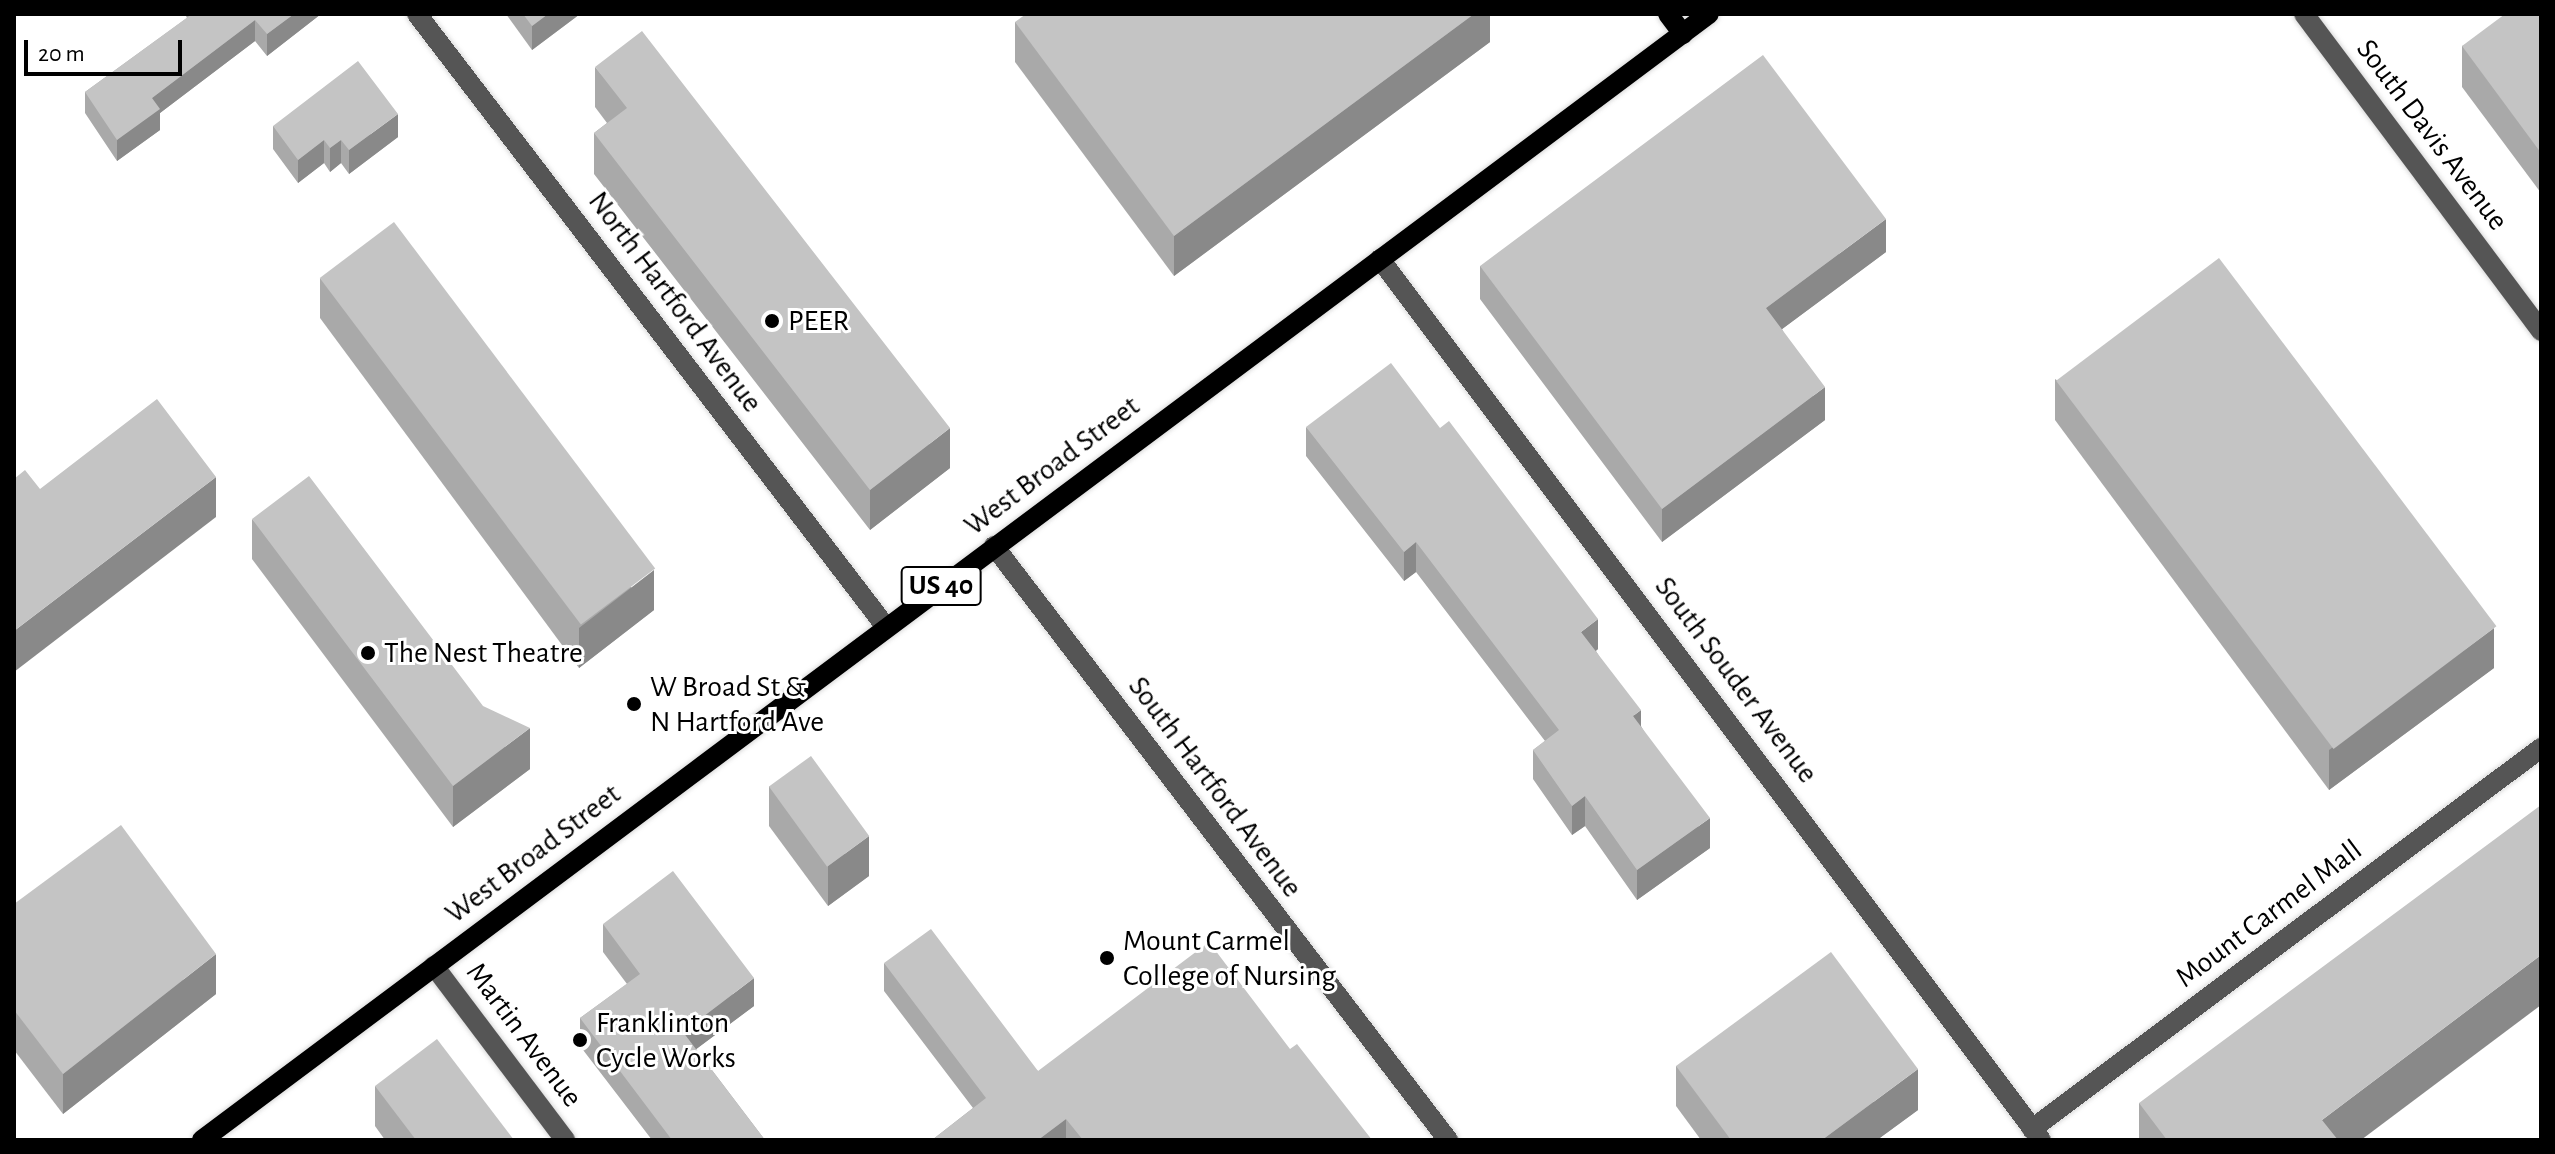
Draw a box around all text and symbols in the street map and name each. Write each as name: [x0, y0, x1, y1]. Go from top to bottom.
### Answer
scale bar: [28, 24, 186, 74]
street label: South Davis Avenue: [2348, 32, 2516, 238]
text: 20 m: [38, 42, 85, 66]
street label: North Hartford Avenue: [580, 184, 770, 420]
place label: PEER: [788, 303, 849, 339]
marker: PEER: [763, 312, 781, 330]
street label: West Broad Street: [957, 388, 1147, 544]
road number: US 40: [899, 562, 983, 610]
street label: South Souder Avenue: [1647, 570, 1825, 790]
place label: The Nest Theatre: [384, 635, 583, 671]
marker: The Nest Theatre: [359, 644, 377, 662]
place label: W Broad St & N Hartford Ave: [650, 669, 824, 740]
street label: South Hartford Avenue: [1120, 670, 1310, 904]
marker: W Broad St & N Hartford Ave: [625, 695, 643, 713]
street label: West Broad Street: [438, 776, 628, 932]
street label: Mount Carmel Mall: [2169, 832, 2369, 996]
place label: Mount Carmel College of Nursing: [1123, 923, 1336, 994]
marker: Mount Carmel College of Nursing: [1098, 949, 1116, 967]
street label: Martin Avenue: [458, 956, 590, 1114]
place label: Franklinton Cycle Works: [596, 1005, 736, 1076]
marker: Franklinton Cycle Works: [571, 1031, 589, 1049]

